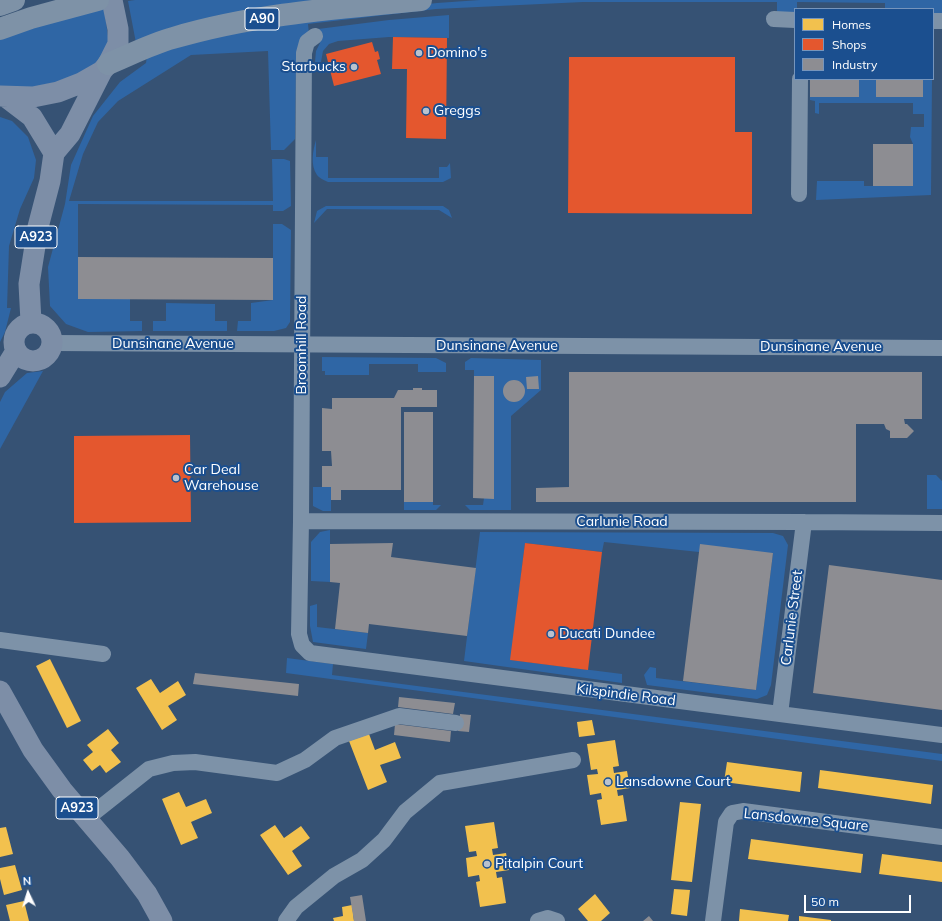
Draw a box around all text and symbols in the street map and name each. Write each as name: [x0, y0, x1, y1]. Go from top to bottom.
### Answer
road number: A90: [245, 8, 279, 30]
legend: [794, 8, 934, 80]
text: Homes: [832, 17, 871, 32]
text: Shops: [832, 37, 867, 52]
place label: Domino's: [427, 45, 487, 61]
marker: Domino's: [414, 48, 424, 58]
text: Industry: [832, 57, 877, 72]
place label: Starbucks: [281, 59, 346, 75]
marker: Starbucks: [349, 62, 359, 72]
place label: Greggs: [434, 103, 481, 119]
marker: Greggs: [421, 106, 431, 116]
road number: A923: [15, 226, 57, 248]
street label: Broomhill Road: [294, 296, 310, 394]
street label: Dunsinane Avenue: [112, 336, 234, 352]
street label: Dunsinane Avenue: [436, 338, 558, 354]
street label: Dunsinane Avenue: [760, 339, 882, 355]
place label: Car Deal Warehouse: [184, 462, 259, 494]
marker: Car Deal Warehouse: [171, 473, 181, 483]
street label: Carlunie Road: [576, 514, 668, 530]
street label: Carlunie Street: [778, 569, 806, 667]
place label: Ducati Dundee: [559, 626, 655, 642]
marker: Ducati Dundee: [546, 629, 556, 639]
street label: Kilspindie Road: [575, 681, 677, 709]
place label: Lansdowne Court: [616, 774, 731, 790]
marker: Lansdowne Court: [603, 777, 613, 787]
road number: A923: [56, 797, 98, 819]
street label: Lansdowne Square: [743, 805, 869, 835]
place label: Pitalpin Court: [495, 856, 583, 872]
marker: Pitalpin Court: [482, 859, 492, 869]
north arrow: [8, 873, 48, 913]
text: N: [23, 874, 32, 888]
scale bar: [806, 887, 913, 913]
text: 50 m: [811, 894, 839, 909]

